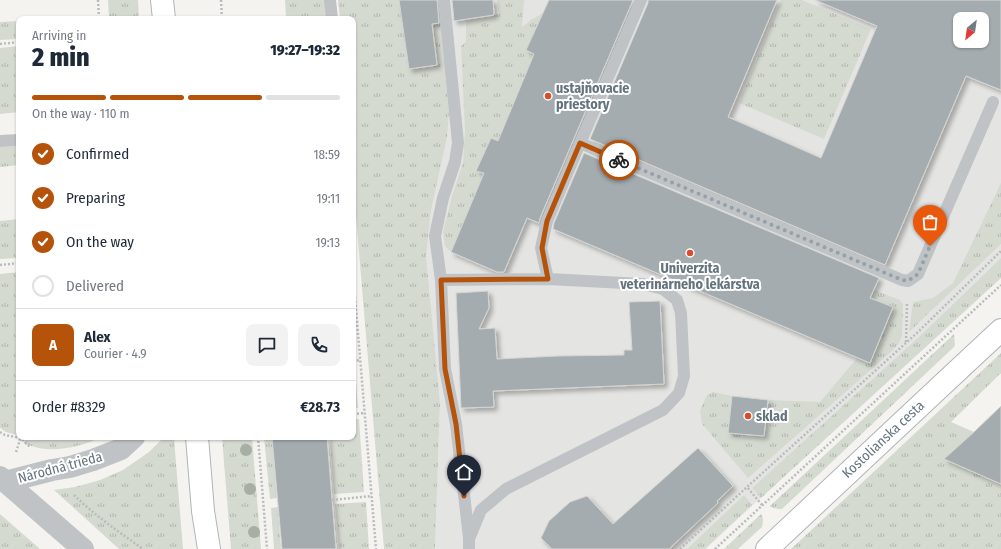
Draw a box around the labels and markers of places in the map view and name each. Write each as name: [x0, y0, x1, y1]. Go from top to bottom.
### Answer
place label: ustajňovacie priestory: [556, 80, 629, 113]
marker: ustajňovacie priestory: [543, 91, 553, 101]
pin: [913, 205, 947, 246]
marker: Univerzita veterinárneho lekárstva: [685, 248, 695, 258]
place label: Univerzita veterinárneho lekárstva: [619, 260, 760, 293]
place label: sklad: [756, 408, 788, 425]
marker: sklad: [743, 411, 753, 421]
pin: [447, 455, 481, 496]

